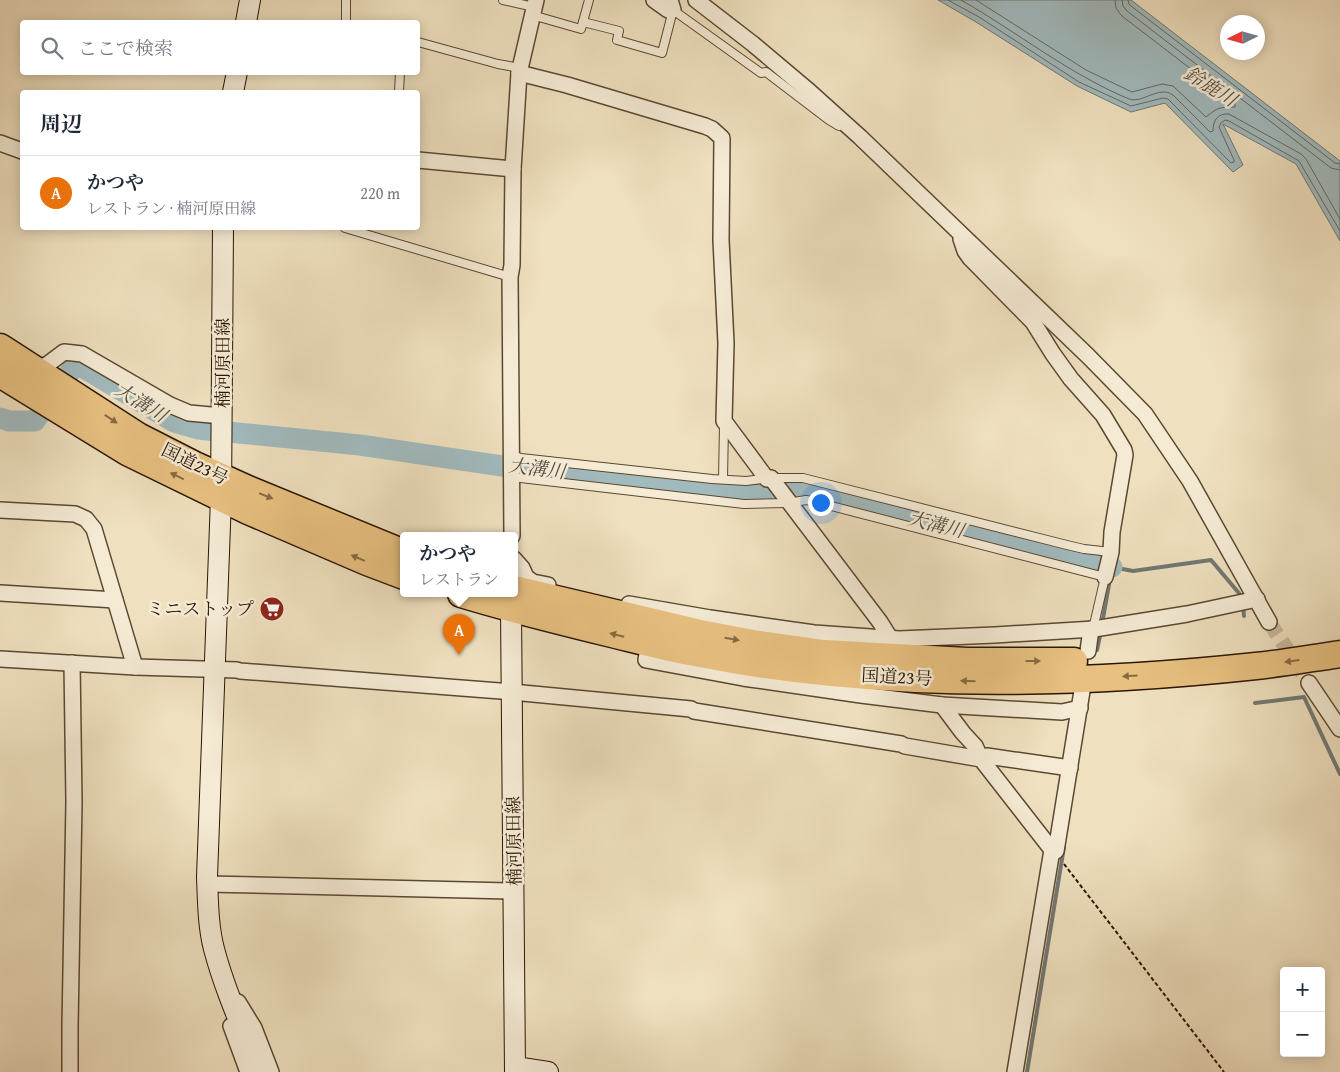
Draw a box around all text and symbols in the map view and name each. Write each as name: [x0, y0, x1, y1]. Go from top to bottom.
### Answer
north arrow: [1220, 15, 1265, 60]
search box: [20, 20, 420, 75]
icon: search: [38, 34, 66, 62]
text: ここで検索: [78, 34, 173, 62]
water label: 鈴鹿川: [1179, 59, 1244, 114]
text: 周辺: [40, 108, 82, 139]
text: かつや: [87, 168, 144, 196]
text: A: [51, 181, 61, 205]
text: 220 m: [360, 181, 400, 205]
text: レストラン · 楠河原田線: [87, 196, 256, 220]
street label: 楠河原田線: [209, 318, 236, 408]
water label: 大溝川: [109, 375, 174, 430]
one-way arrow: [105, 414, 118, 423]
street label: 国道23号: [157, 436, 233, 491]
water label: 大溝川: [507, 451, 569, 486]
one-way arrow: [170, 472, 184, 480]
your location: [808, 490, 834, 516]
one-way arrow: [258, 493, 273, 500]
water label: 大溝川: [905, 504, 969, 545]
popup: [400, 532, 518, 597]
text: かつや: [419, 539, 476, 567]
one-way arrow: [351, 554, 365, 562]
text: レストラン: [419, 567, 499, 591]
place label: ミニストップ: [147, 595, 254, 622]
supermarket icon: ミニストップ: [259, 596, 285, 622]
pin: A: [443, 614, 475, 655]
one-way arrow: [609, 631, 624, 639]
one-way arrow: [724, 636, 740, 644]
one-way arrow: [1026, 657, 1042, 665]
one-way arrow: [1283, 657, 1299, 665]
street label: 国道23号: [861, 661, 933, 692]
one-way arrow: [1122, 672, 1138, 680]
one-way arrow: [959, 677, 975, 685]
street label: 楠河原田線: [499, 796, 528, 886]
map controls: [1280, 967, 1325, 1057]
button: +: [1280, 967, 1325, 1012]
button: −: [1280, 1012, 1325, 1057]

